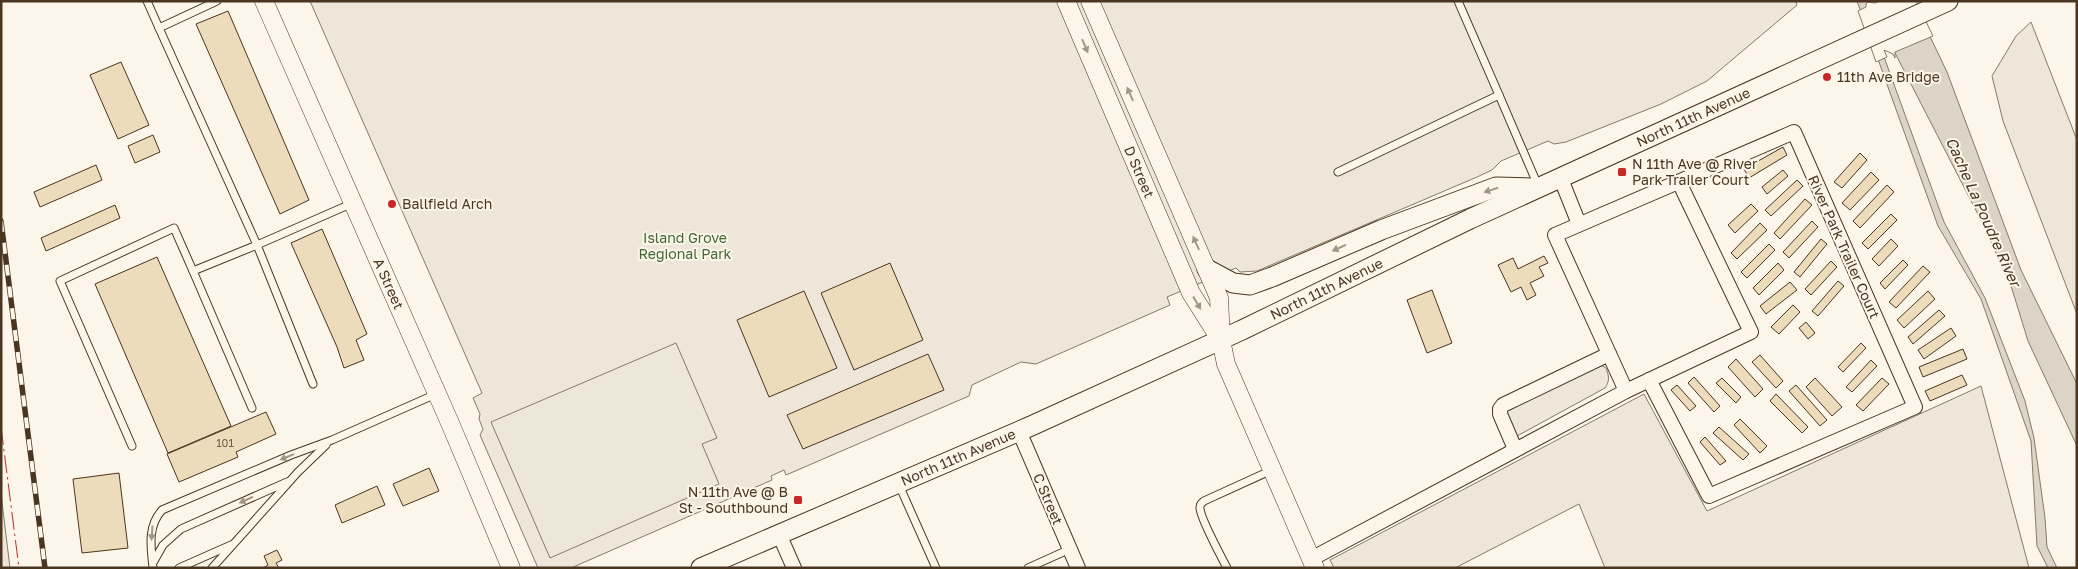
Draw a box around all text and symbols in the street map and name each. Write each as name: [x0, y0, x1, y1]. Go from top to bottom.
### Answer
one-way arrow: [1082, 39, 1090, 53]
place label: 11th Ave Bridge: [1837, 68, 1940, 85]
marker: 11th Ave Bridge: [1821, 71, 1833, 83]
street label: North 11th Avenue: [1633, 83, 1753, 150]
one-way arrow: [1126, 87, 1134, 101]
water label: Cache La Poudre River: [1943, 134, 2026, 291]
street label: D Street: [1121, 143, 1158, 200]
place label: N 11th Ave @ River Park Trailer Court: [1632, 155, 1758, 188]
marker: N 11th Ave @ River Park Trailer Court: [1616, 166, 1628, 178]
street label: River Park Trailer Court: [1805, 172, 1884, 321]
one-way arrow: [1483, 186, 1498, 194]
place label: Ballfield Arch: [402, 195, 492, 212]
marker: Ballfield Arch: [386, 198, 398, 210]
park label: Island Grove Regional Park: [638, 229, 732, 262]
one-way arrow: [1191, 236, 1199, 250]
one-way arrow: [1332, 244, 1346, 252]
street label: North 11th Avenue: [1267, 254, 1385, 323]
street label: A Street: [370, 255, 408, 312]
one-way arrow: [1192, 297, 1201, 310]
street label: North 11th Avenue: [898, 425, 1018, 489]
house number: 101: [216, 436, 234, 449]
one-way arrow: [279, 453, 294, 461]
street label: C Street: [1030, 470, 1067, 527]
place label: N 11th Ave @ B St - Southbound: [679, 483, 788, 516]
marker: N 11th Ave @ B St - Southbound: [792, 494, 804, 506]
one-way arrow: [239, 497, 253, 505]
one-way arrow: [147, 526, 155, 542]

